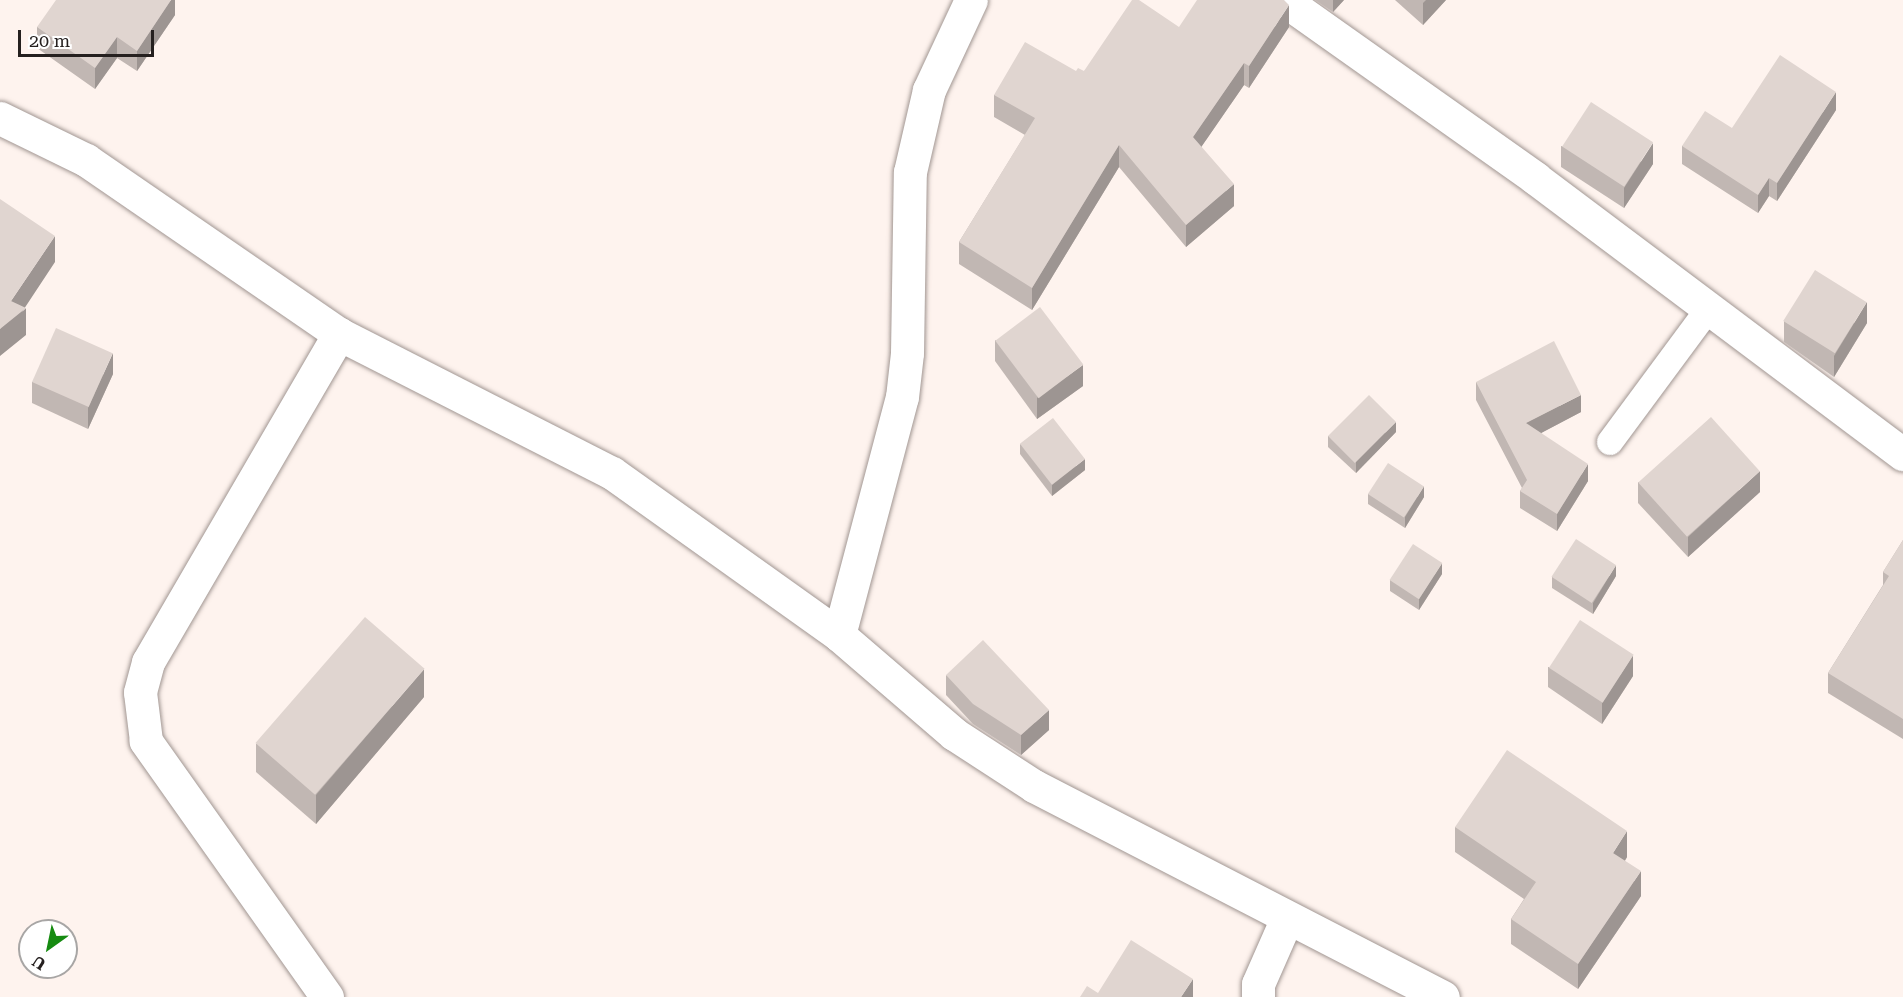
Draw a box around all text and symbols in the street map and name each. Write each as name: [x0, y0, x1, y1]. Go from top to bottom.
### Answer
scale bar: [21, 18, 158, 56]
text: 20 m: [29, 30, 70, 51]
north arrow: [18, 919, 78, 979]
text: U: [29, 952, 49, 974]

